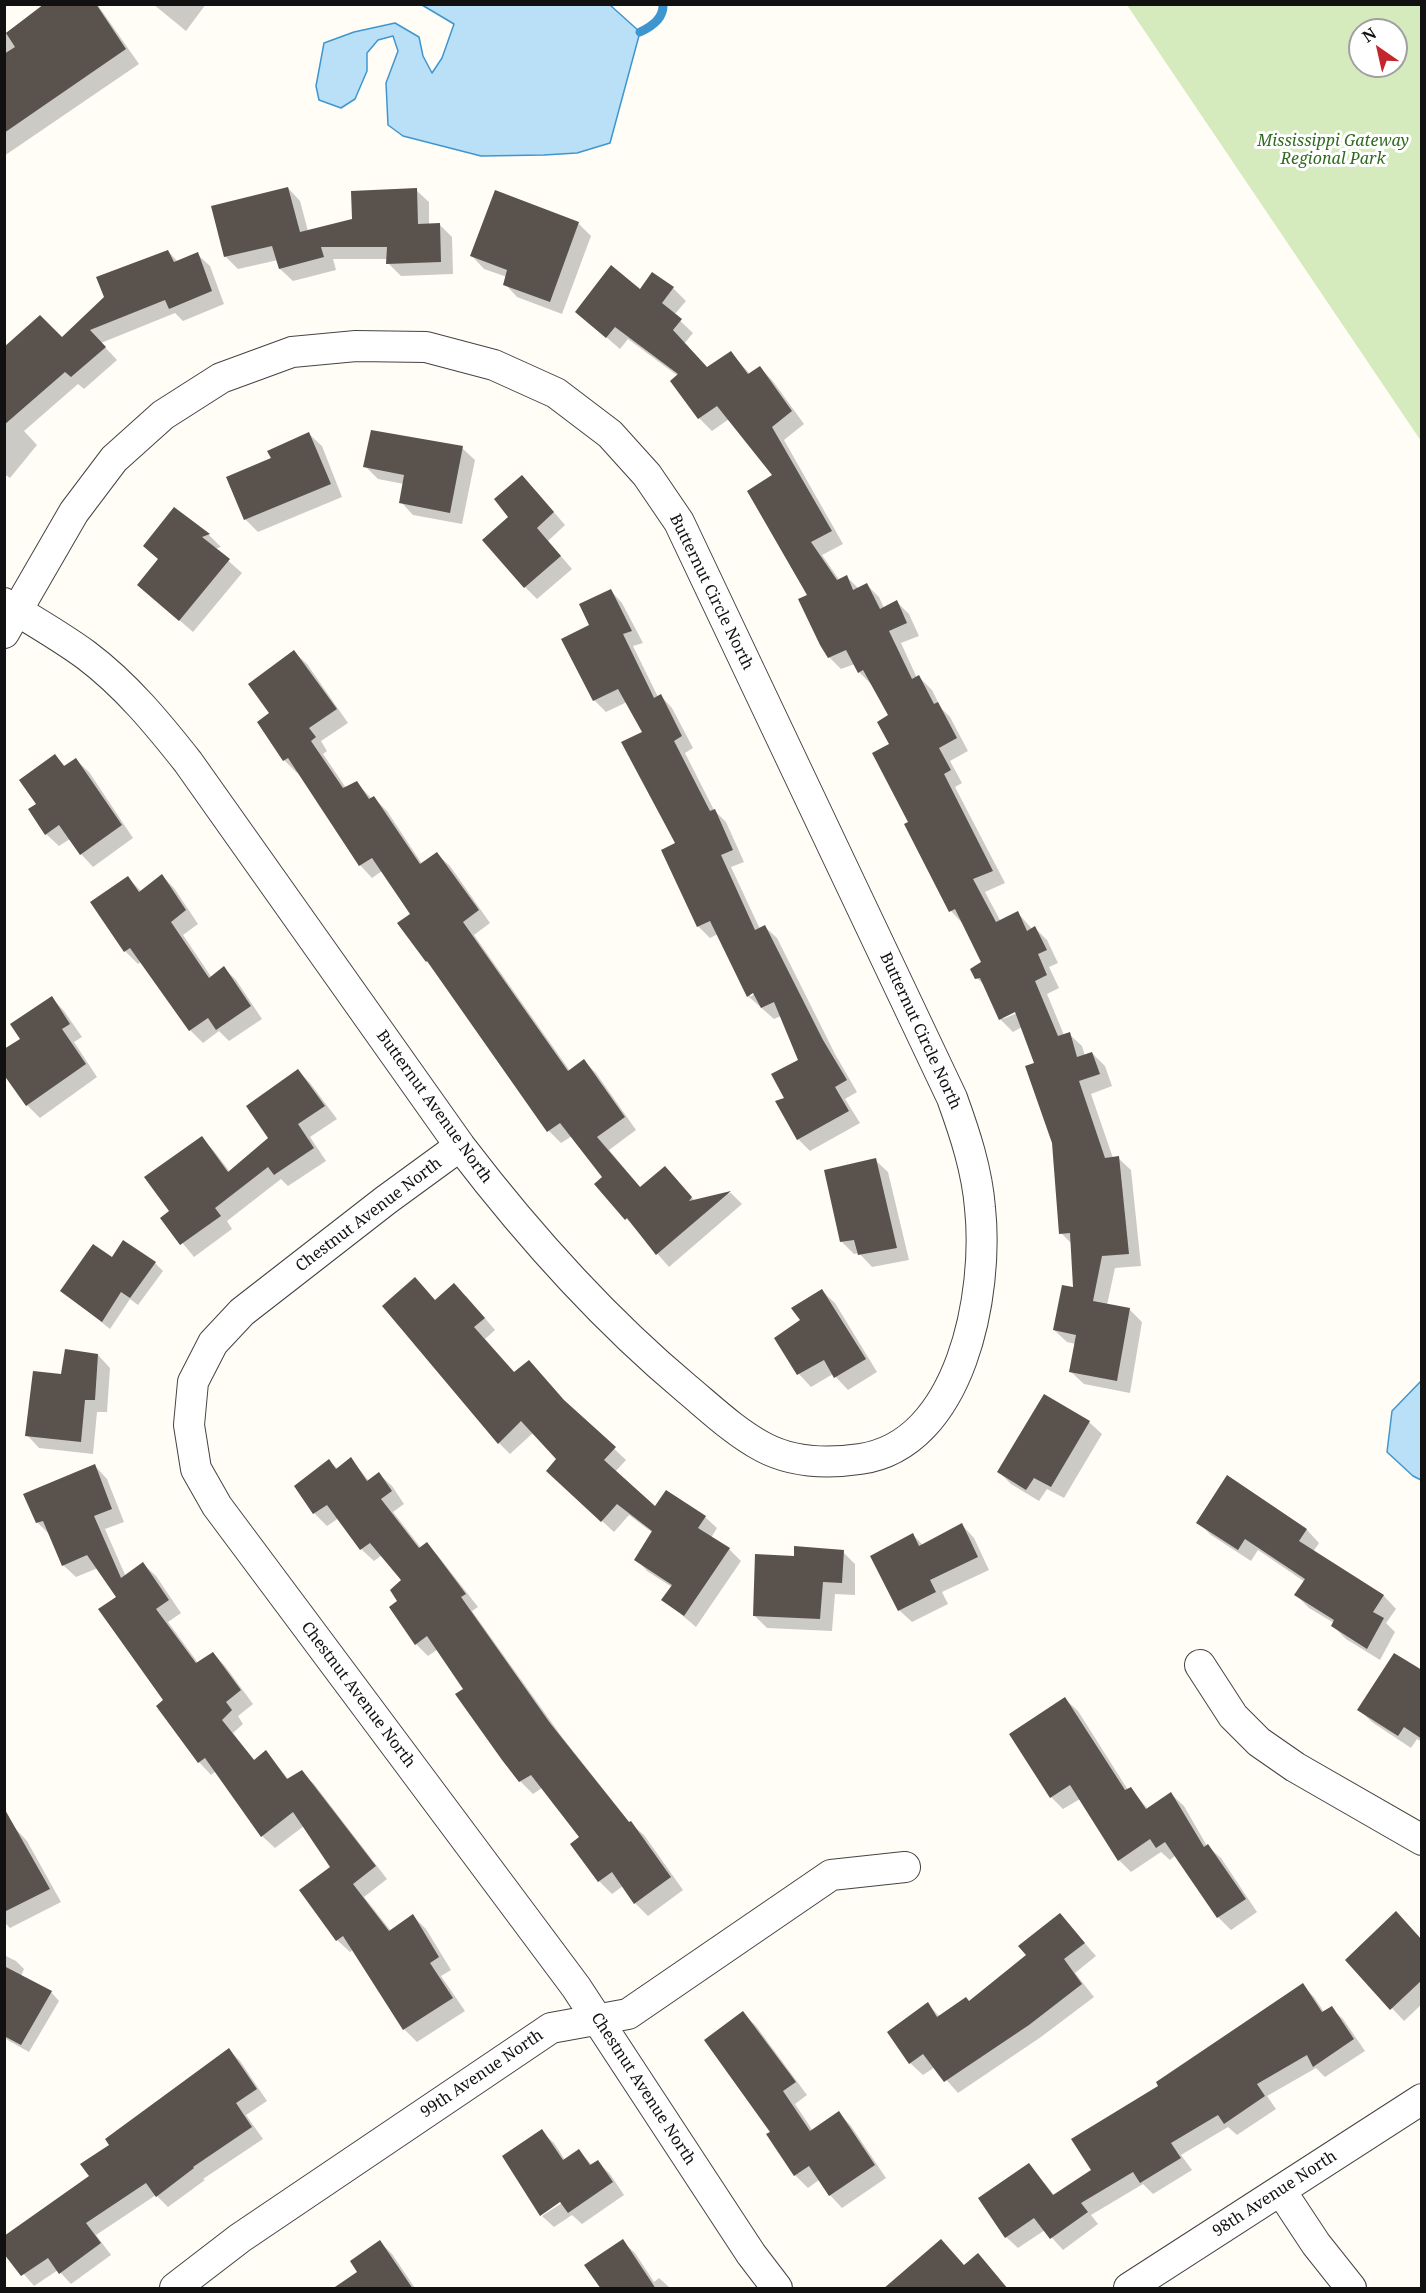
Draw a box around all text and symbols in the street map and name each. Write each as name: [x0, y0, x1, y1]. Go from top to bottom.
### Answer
north arrow: [1348, 18, 1408, 78]
text: N: [1358, 22, 1380, 47]
park label: Mississippi Gateway Regional Park: [1257, 131, 1409, 169]
street label: Butternut Circle North: [665, 511, 757, 673]
street label: Butternut Circle North: [875, 949, 965, 1113]
street label: Butternut Avenue North: [372, 1027, 496, 1187]
street label: Chestnut Avenue North: [292, 1154, 446, 1276]
street label: Chestnut Avenue North: [297, 1618, 419, 1772]
street label: Chestnut Avenue North: [587, 2009, 699, 2169]
street label: 99th Avenue North: [417, 2026, 547, 2122]
street label: 98th Avenue North: [1209, 2147, 1341, 2241]

